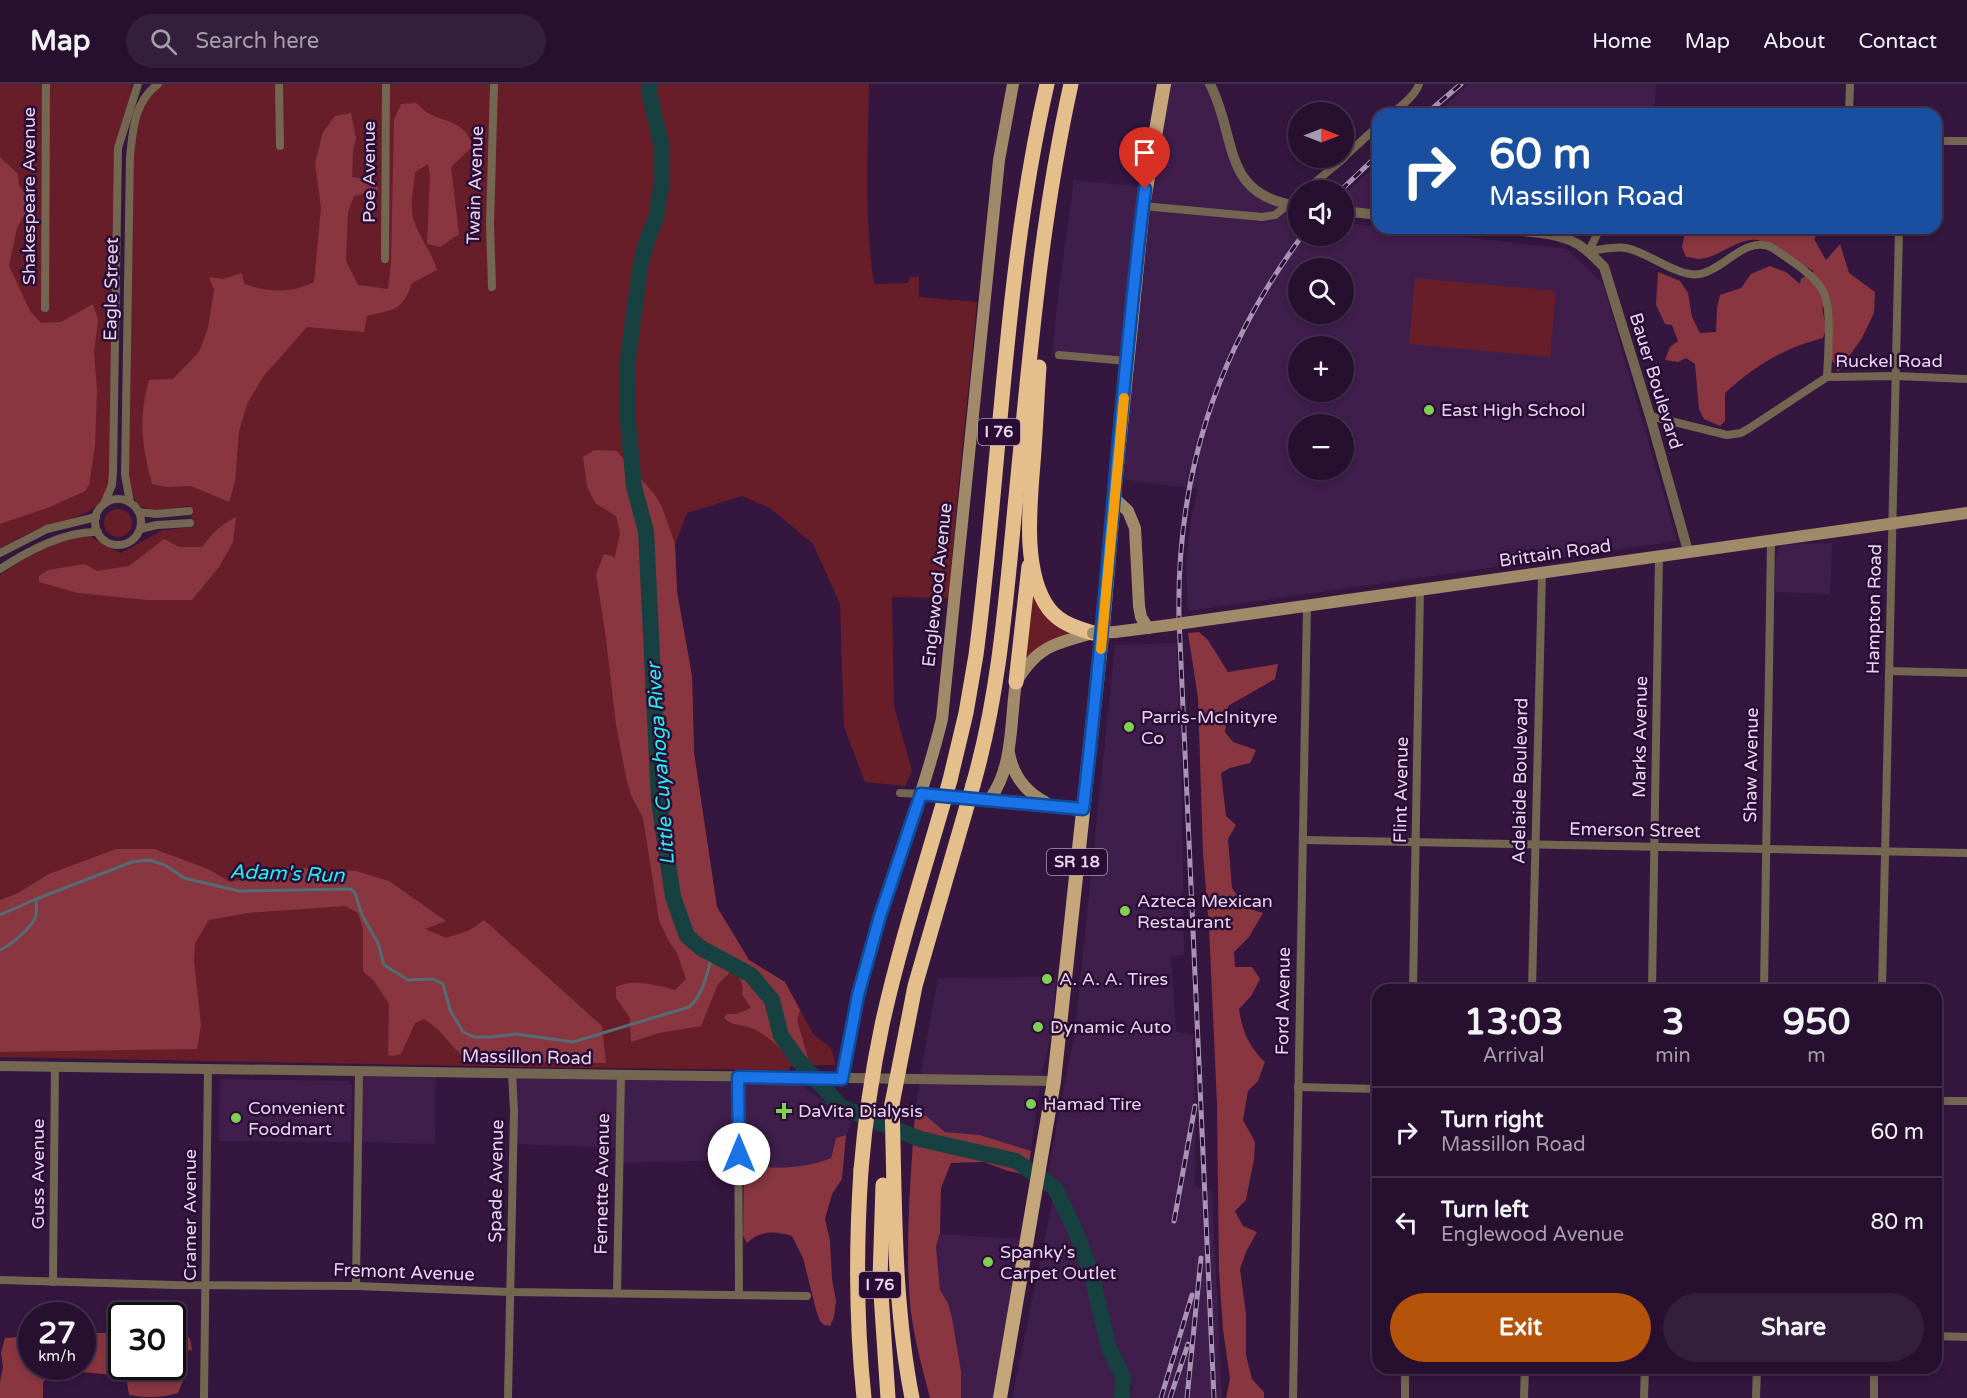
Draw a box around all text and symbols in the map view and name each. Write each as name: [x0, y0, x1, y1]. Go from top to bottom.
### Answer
search box: [126, 14, 546, 68]
text: Map: [30, 24, 90, 58]
icon: search: [147, 25, 180, 58]
text: Search here: [195, 28, 319, 54]
text: Home: [1592, 29, 1652, 54]
text: Map: [1685, 29, 1730, 54]
text: About: [1763, 29, 1825, 54]
text: Contact: [1858, 29, 1937, 54]
north arrow: [1288, 102, 1354, 168]
map controls: [1288, 102, 1354, 480]
street label: Shakespeare Avenue: [18, 107, 40, 285]
street label: Poe Avenue: [358, 121, 380, 223]
street label: Twain Avenue: [462, 125, 488, 245]
pin: [1119, 127, 1170, 189]
text: 60 m: [1489, 129, 1591, 180]
icon: right: [1390, 132, 1468, 210]
icon: arrive: [1128, 136, 1161, 169]
button: sound: [1288, 180, 1354, 246]
text: Massillon Road: [1489, 180, 1684, 213]
street label: Eagle Street: [99, 237, 123, 341]
button: search: [1288, 258, 1354, 324]
street label: Bauer Boulevard: [1625, 310, 1687, 452]
button: +: [1288, 336, 1354, 402]
street label: Ruckel Road: [1835, 350, 1943, 372]
place label: East High School: [1441, 399, 1586, 421]
marker: East High School: [1422, 403, 1436, 417]
button: −: [1288, 414, 1354, 480]
road number: I 76: [978, 419, 1020, 445]
street label: Englewood Avenue: [917, 502, 957, 668]
street label: Brittain Road: [1498, 534, 1612, 572]
street label: Hampton Road: [1862, 544, 1886, 674]
water label: Little Cuyahoga River: [642, 660, 680, 866]
street label: Marks Avenue: [1628, 676, 1652, 798]
street label: Adelaide Boulevard: [1508, 698, 1532, 864]
place label: Parris-McInityre Co: [1141, 706, 1277, 749]
street label: Shaw Avenue: [1739, 707, 1763, 823]
marker: Parris-McInityre Co: [1122, 720, 1136, 734]
street label: Flint Avenue: [1389, 737, 1413, 843]
street label: Emerson Street: [1569, 818, 1701, 842]
road number: SR 18: [1047, 849, 1107, 875]
water label: Adam's Run: [229, 860, 346, 888]
place label: Azteca Mexican Restaurant: [1137, 890, 1273, 933]
marker: Azteca Mexican Restaurant: [1118, 904, 1132, 918]
street label: Ford Avenue: [1271, 947, 1295, 1055]
place label: A. A. A. Tires: [1059, 968, 1168, 990]
marker: A. A. A. Tires: [1040, 972, 1054, 986]
text: 13:03: [1464, 1001, 1564, 1044]
text: 3: [1662, 1001, 1684, 1044]
text: 950: [1782, 1001, 1850, 1044]
place label: Dynamic Auto: [1050, 1016, 1171, 1038]
marker: Dynamic Auto: [1031, 1020, 1045, 1034]
text: Arrival: [1483, 1044, 1545, 1068]
text: min: [1655, 1044, 1691, 1068]
text: m: [1807, 1044, 1826, 1068]
street label: Massillon Road: [462, 1045, 592, 1069]
place label: Hamad Tire: [1043, 1093, 1141, 1115]
place label: Convenient Foodmart: [248, 1097, 345, 1140]
marker: Hamad Tire: [1024, 1097, 1038, 1111]
place label: DaVita Dialysis: [798, 1100, 923, 1122]
marker: DaVita Dialysis: [775, 1102, 793, 1120]
text: Turn right: [1441, 1107, 1543, 1133]
marker: Convenient Foodmart: [229, 1111, 243, 1125]
street label: Fernette Avenue: [590, 1113, 614, 1255]
icon: right: [1390, 1116, 1423, 1149]
street label: Guss Avenue: [27, 1119, 49, 1229]
street label: Spade Avenue: [484, 1119, 508, 1243]
text: 60 m: [1870, 1119, 1924, 1145]
position arrow: [707, 1122, 771, 1186]
text: Massillon Road: [1441, 1133, 1586, 1157]
street label: Cramer Avenue: [179, 1149, 201, 1281]
text: Turn left: [1441, 1197, 1529, 1223]
icon: left: [1390, 1206, 1423, 1239]
text: 80 m: [1870, 1209, 1924, 1235]
text: Englewood Avenue: [1441, 1223, 1624, 1247]
place label: Spanky's Carpet Outlet: [1000, 1241, 1117, 1284]
marker: Spanky's Carpet Outlet: [981, 1255, 995, 1269]
street label: Fremont Avenue: [333, 1259, 475, 1285]
road number: I 76: [859, 1272, 901, 1298]
button: Exit: [1390, 1293, 1651, 1362]
button: Share: [1663, 1293, 1924, 1362]
speed limit sign: 30: [108, 1302, 186, 1380]
text: 27: [38, 1315, 76, 1352]
text: km/h: [38, 1347, 76, 1365]

